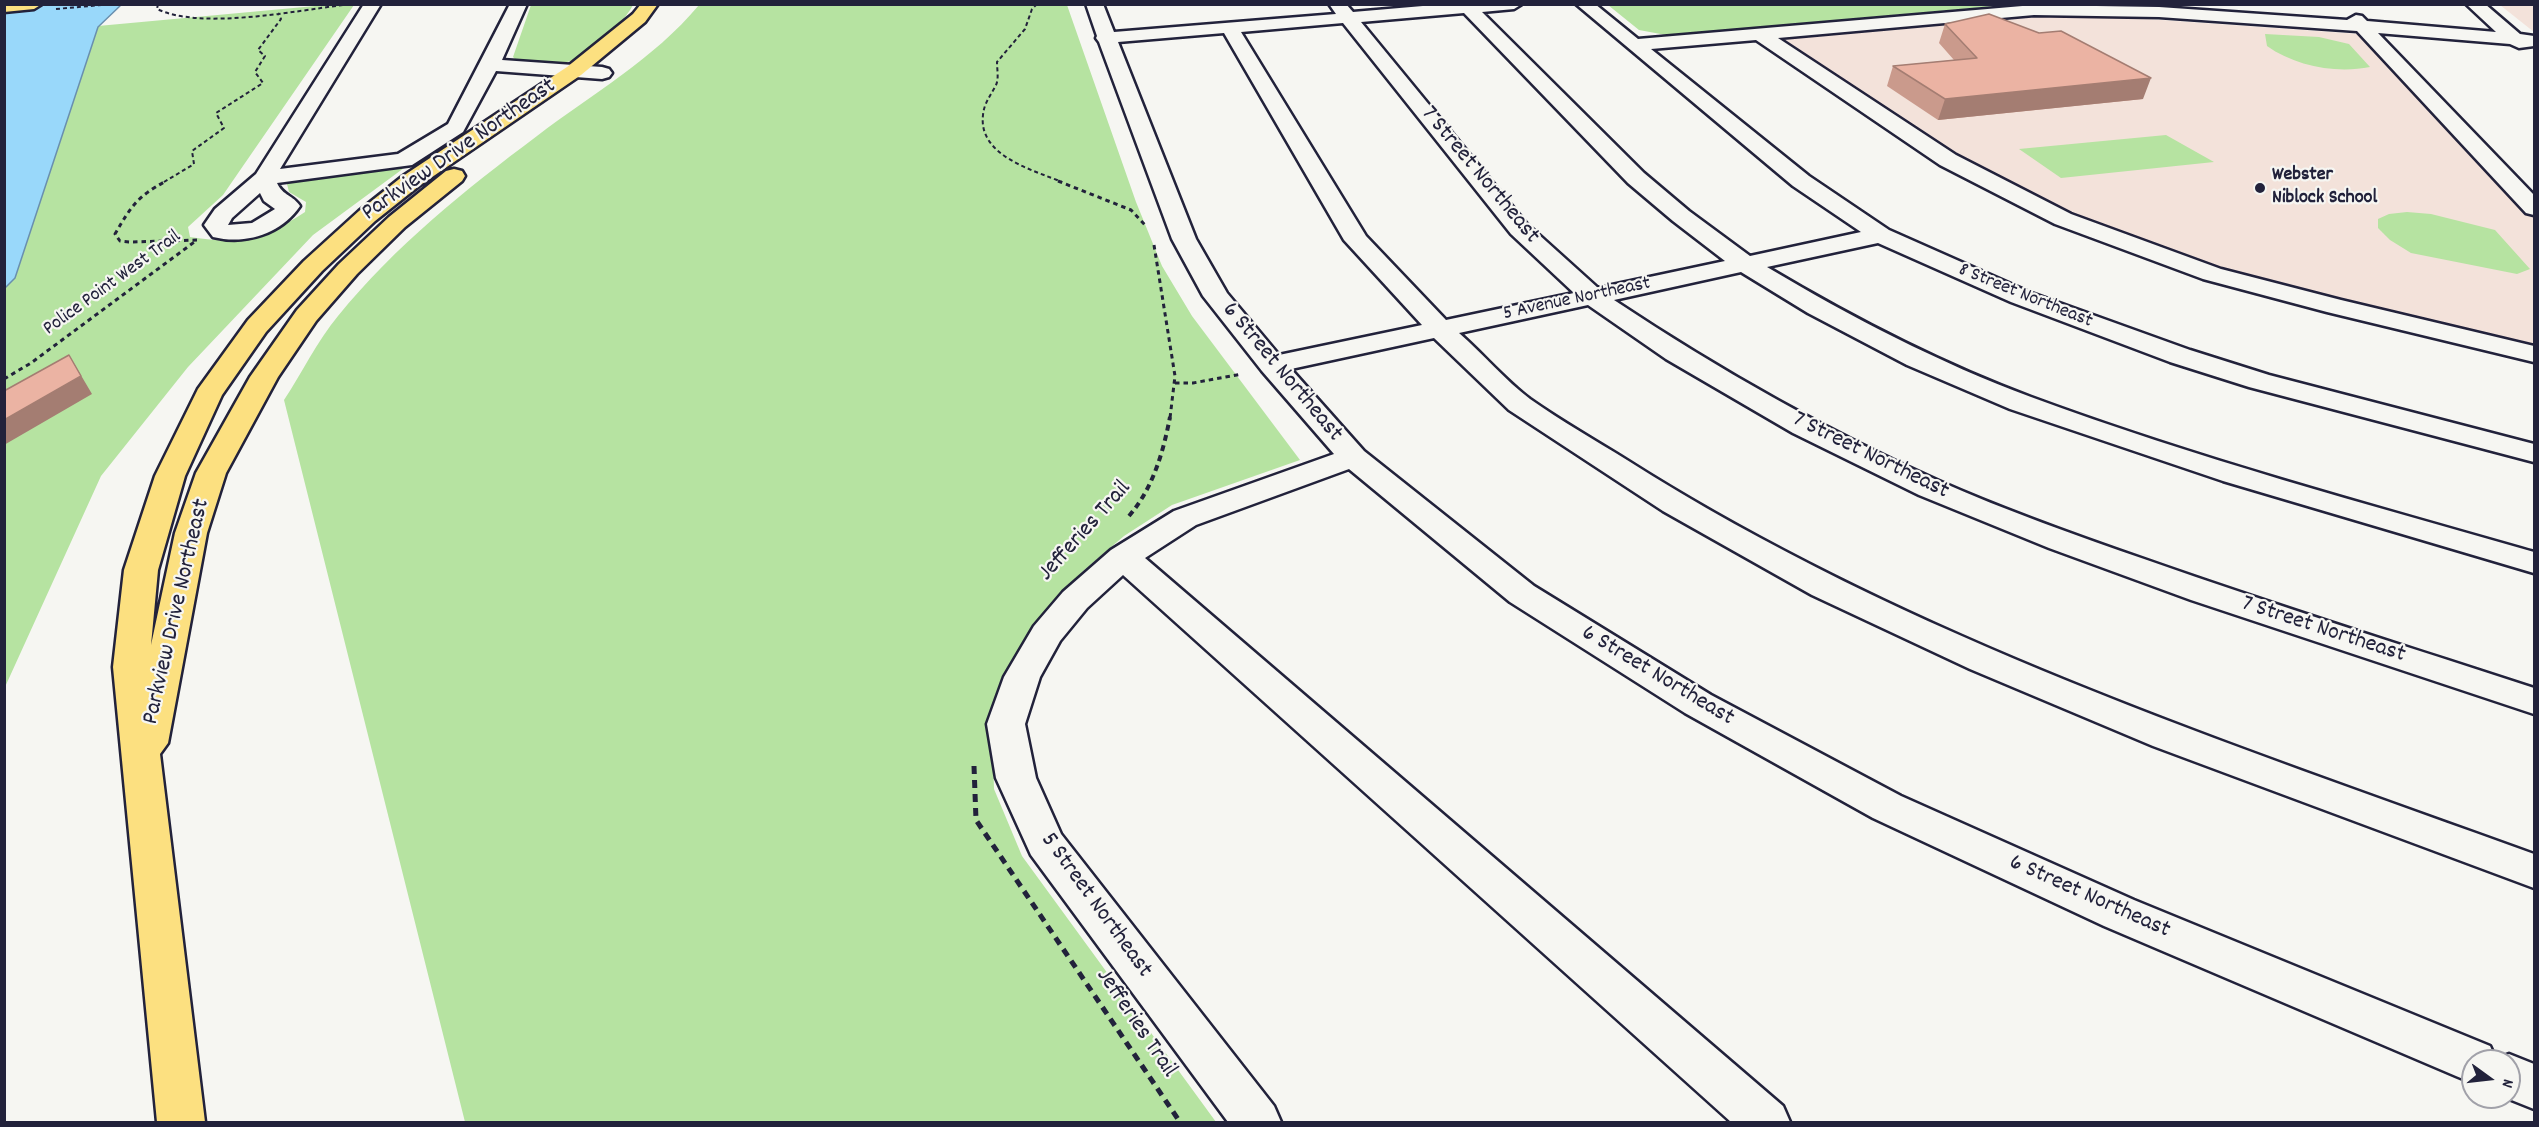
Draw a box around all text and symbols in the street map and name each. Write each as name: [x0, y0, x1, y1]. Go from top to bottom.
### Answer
street label: Parkview Drive Northeast: [357, 73, 563, 229]
street label: 7 Street Northeast: [1413, 101, 1545, 251]
place label: Webster Niblock School: [2272, 164, 2377, 211]
marker: Webster Niblock School: [2253, 181, 2267, 195]
street label: Police Point West Trail: [39, 226, 187, 342]
street label: 8 Street Northeast: [1954, 259, 2096, 335]
street label: 5 Avenue Northeast: [1501, 273, 1653, 327]
street label: 6 Street Northeast: [1214, 297, 1348, 449]
street label: 7 Street Northeast: [1787, 407, 1953, 507]
street label: Jefferies Trail: [1033, 476, 1139, 588]
street label: Parkview Drive Northeast: [138, 496, 218, 728]
street label: 7 Street Northeast: [2237, 591, 2409, 671]
street label: 6 Street Northeast: [1575, 620, 1739, 734]
street label: 5 Street Northeast: [1033, 828, 1157, 984]
street label: 6 Street Northeast: [2004, 850, 2174, 946]
street label: Jefferies Trail: [1088, 964, 1182, 1084]
north arrow: [2461, 1049, 2521, 1109]
text: N: [2495, 1076, 2519, 1090]

